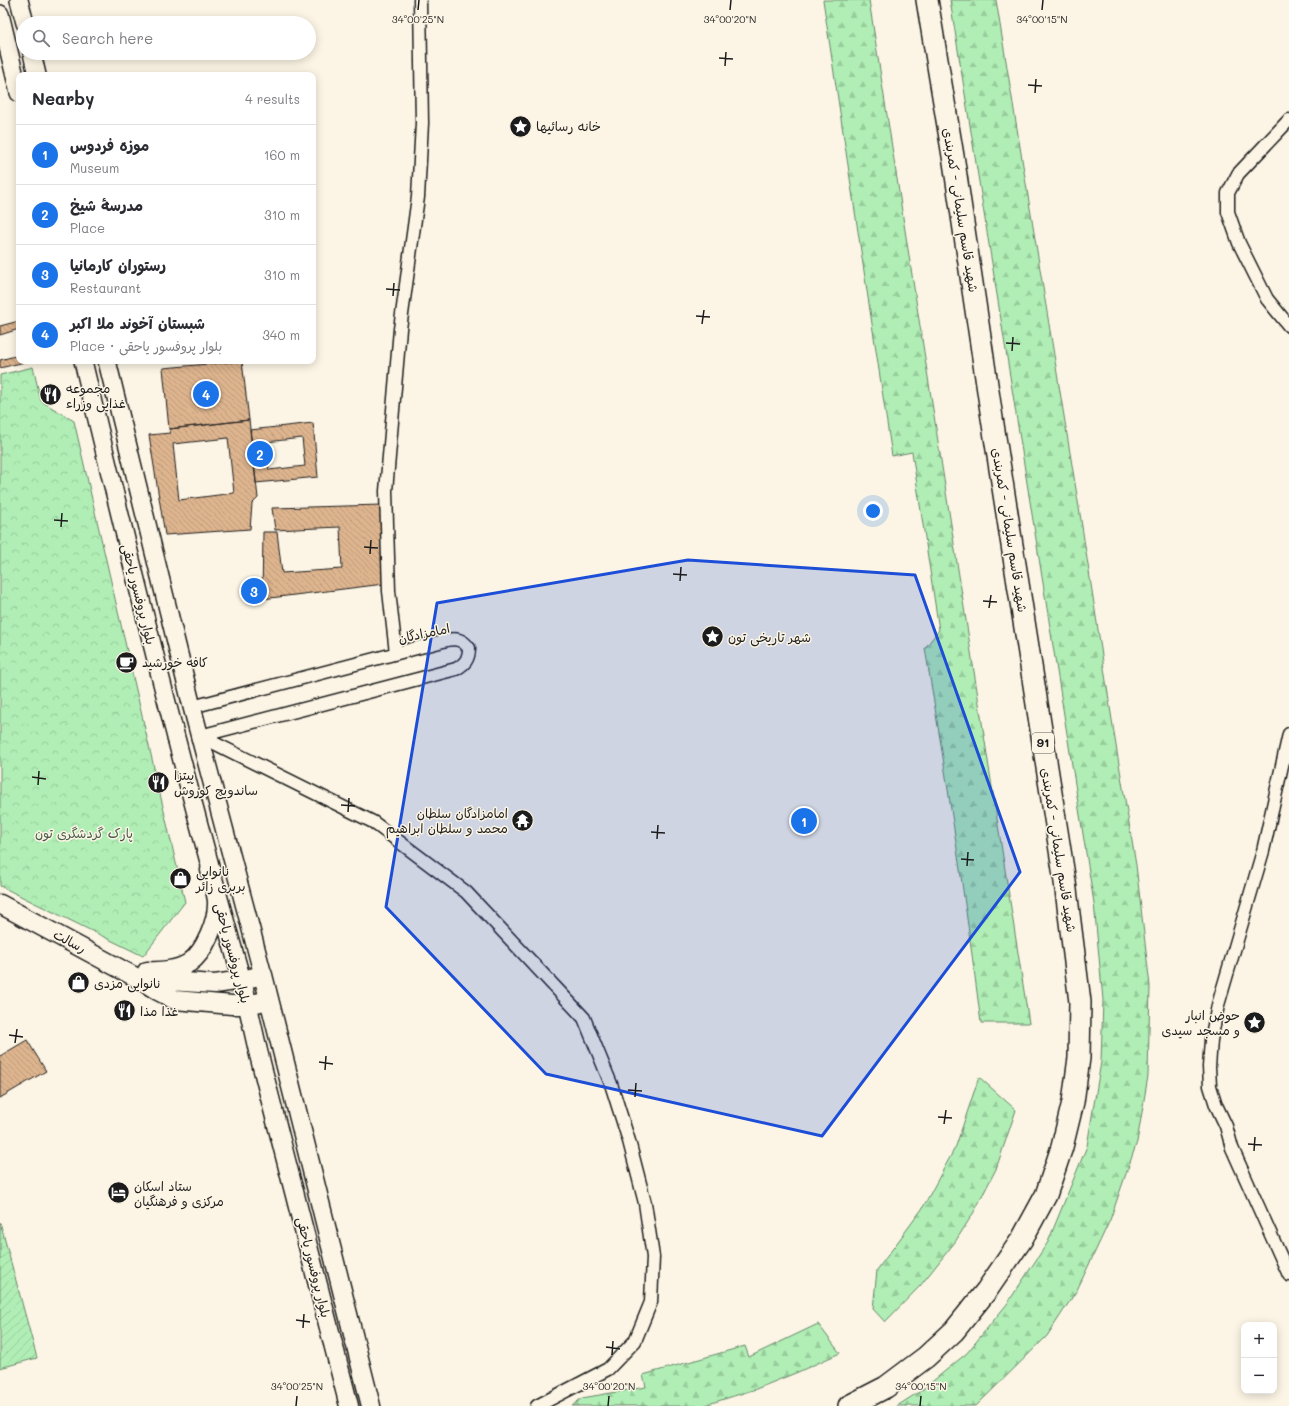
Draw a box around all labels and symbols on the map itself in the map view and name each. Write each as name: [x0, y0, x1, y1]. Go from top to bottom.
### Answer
text: 34°00'25"N: [392, 12, 444, 26]
text: 34°00'20"N: [704, 12, 756, 26]
text: 34°00'15"N: [1016, 12, 1068, 26]
place icon: خانه رسائیها: [507, 113, 533, 139]
place label: خانه رسائیها: [536, 117, 601, 135]
street label: شهید قاسم سلیمانی - کمربندی: [937, 126, 983, 294]
place label: مجموعه غذایی وزراء: [66, 379, 126, 413]
pin: 4: [193, 379, 219, 409]
restaurant icon: مجموعه غذایی وزراء: [37, 382, 63, 408]
pin: 2: [247, 439, 273, 469]
street label: شهید قاسم سلیمانی - کمربندی: [986, 446, 1032, 614]
your location: [863, 501, 883, 521]
street label: بلوار پروفسور یاحقی: [117, 542, 160, 647]
pin: 3: [241, 576, 267, 606]
street label: امامزادگان: [396, 619, 451, 646]
place icon: شهر تاریخی تون: [699, 624, 725, 650]
place label: شهر تاریخی تون: [728, 628, 811, 647]
cafe icon: کافه خورشید: [114, 649, 140, 675]
place label: کافه خورشید: [142, 653, 208, 671]
road number: 91: [1032, 733, 1054, 753]
place label: پيتزا ساندویچ کوروش: [174, 766, 258, 800]
street label: شهید قاسم سلیمانی - کمربندی: [1035, 766, 1081, 934]
restaurant icon: پيتزا ساندویچ کوروش: [145, 769, 171, 795]
place label: امامزادگان سلطان محمد و سلطان ابراهیم: [386, 804, 508, 839]
pin: 1: [791, 806, 817, 836]
temple icon: امامزادگان سلطان محمد و سلطان ابراهیم: [510, 807, 536, 833]
park label: پارک گردشگری تون: [35, 824, 133, 842]
place label: نانوایی بربری زائر: [195, 862, 245, 895]
shop icon: نانوایی بربری زائر: [167, 865, 193, 891]
street label: بلوار پروفسور یاحقی: [210, 901, 255, 1005]
street label: رسالت: [51, 925, 90, 956]
shop icon: نانوایی مزدی: [66, 970, 92, 996]
place label: نانوایی مزدی: [94, 974, 161, 993]
restaurant icon: غذا مذا: [111, 998, 137, 1024]
place label: غذا مذا: [140, 1002, 178, 1019]
place label: حوض انبار و مسجد سیدی: [1161, 1006, 1240, 1039]
place icon: حوض انبار و مسجد سیدی: [1242, 1009, 1268, 1035]
place label: ستاد اسکان مرکزی و فرهنگیان: [134, 1177, 224, 1210]
hotel icon: ستاد اسکان مرکزی و فرهنگیان: [106, 1180, 132, 1206]
street label: بلوار پروفسور یاحقی: [292, 1215, 335, 1320]
text: 34°00'25"N: [271, 1379, 323, 1393]
text: 34°00'20"N: [583, 1379, 635, 1393]
text: 34°00'15"N: [895, 1379, 947, 1393]

